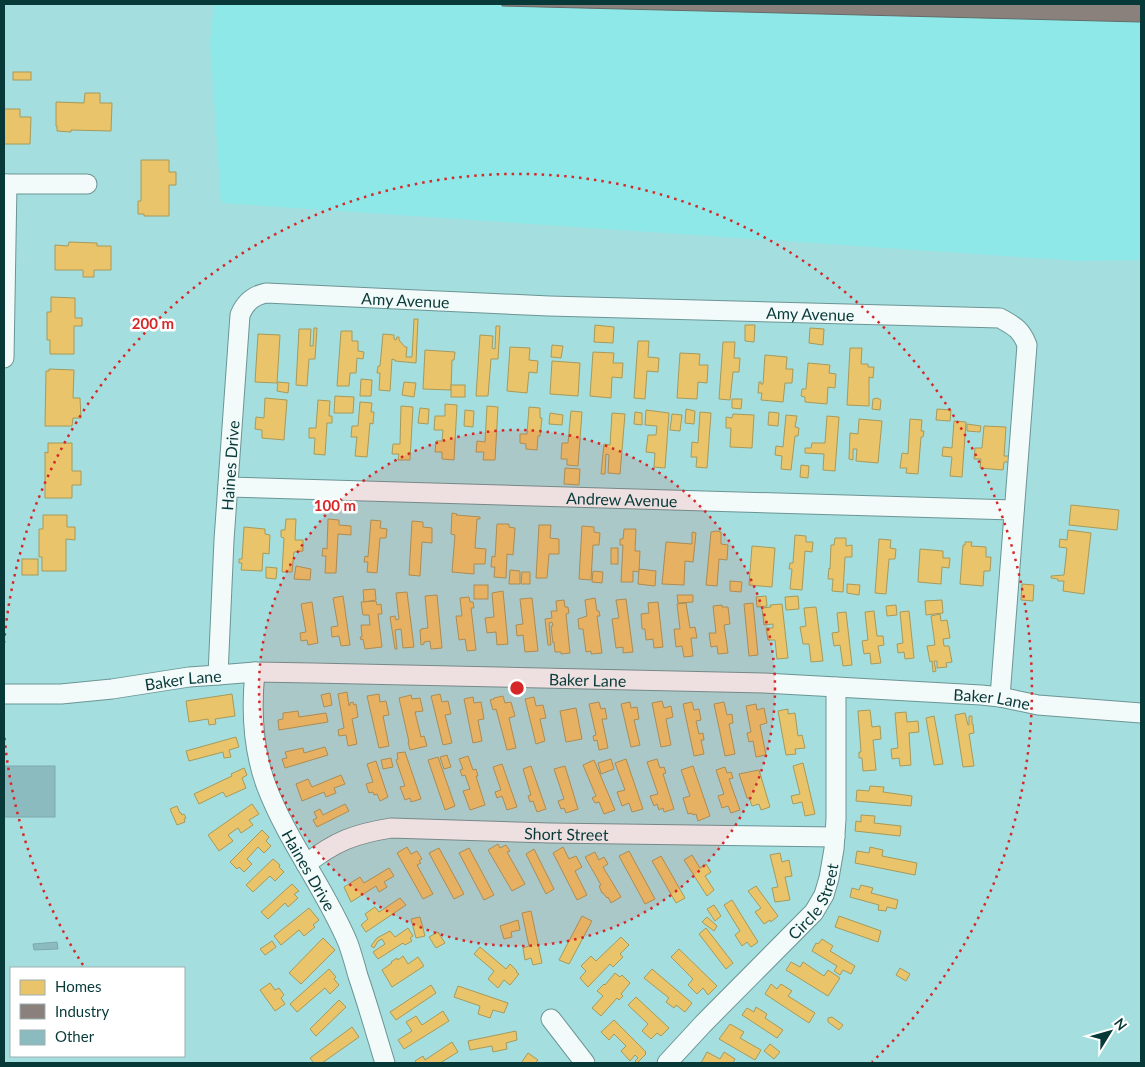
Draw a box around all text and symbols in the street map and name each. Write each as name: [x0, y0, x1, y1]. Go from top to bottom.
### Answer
street label: Amy Avenue: [361, 288, 450, 311]
street label: Amy Avenue: [766, 302, 855, 324]
text: 200 m: [132, 314, 174, 332]
street label: Haines Drive: [217, 420, 242, 511]
street label: Andrew Avenue: [566, 487, 678, 510]
text: 100 m: [314, 496, 356, 514]
street label: Baker Lane: [143, 665, 222, 693]
street label: Baker Lane: [549, 669, 627, 689]
centre of rings: [508, 679, 526, 697]
street label: Baker Lane: [953, 684, 1032, 713]
street label: Short Street: [524, 823, 609, 843]
street label: Haines Drive: [279, 826, 340, 914]
street label: Circle Street: [783, 861, 841, 943]
legend: [10, 967, 185, 1057]
text: Homes: [55, 977, 101, 995]
text: Industry: [55, 1002, 110, 1020]
north arrow: [1085, 1007, 1135, 1057]
text: N: [1111, 1014, 1131, 1033]
text: Other: [55, 1027, 95, 1045]

